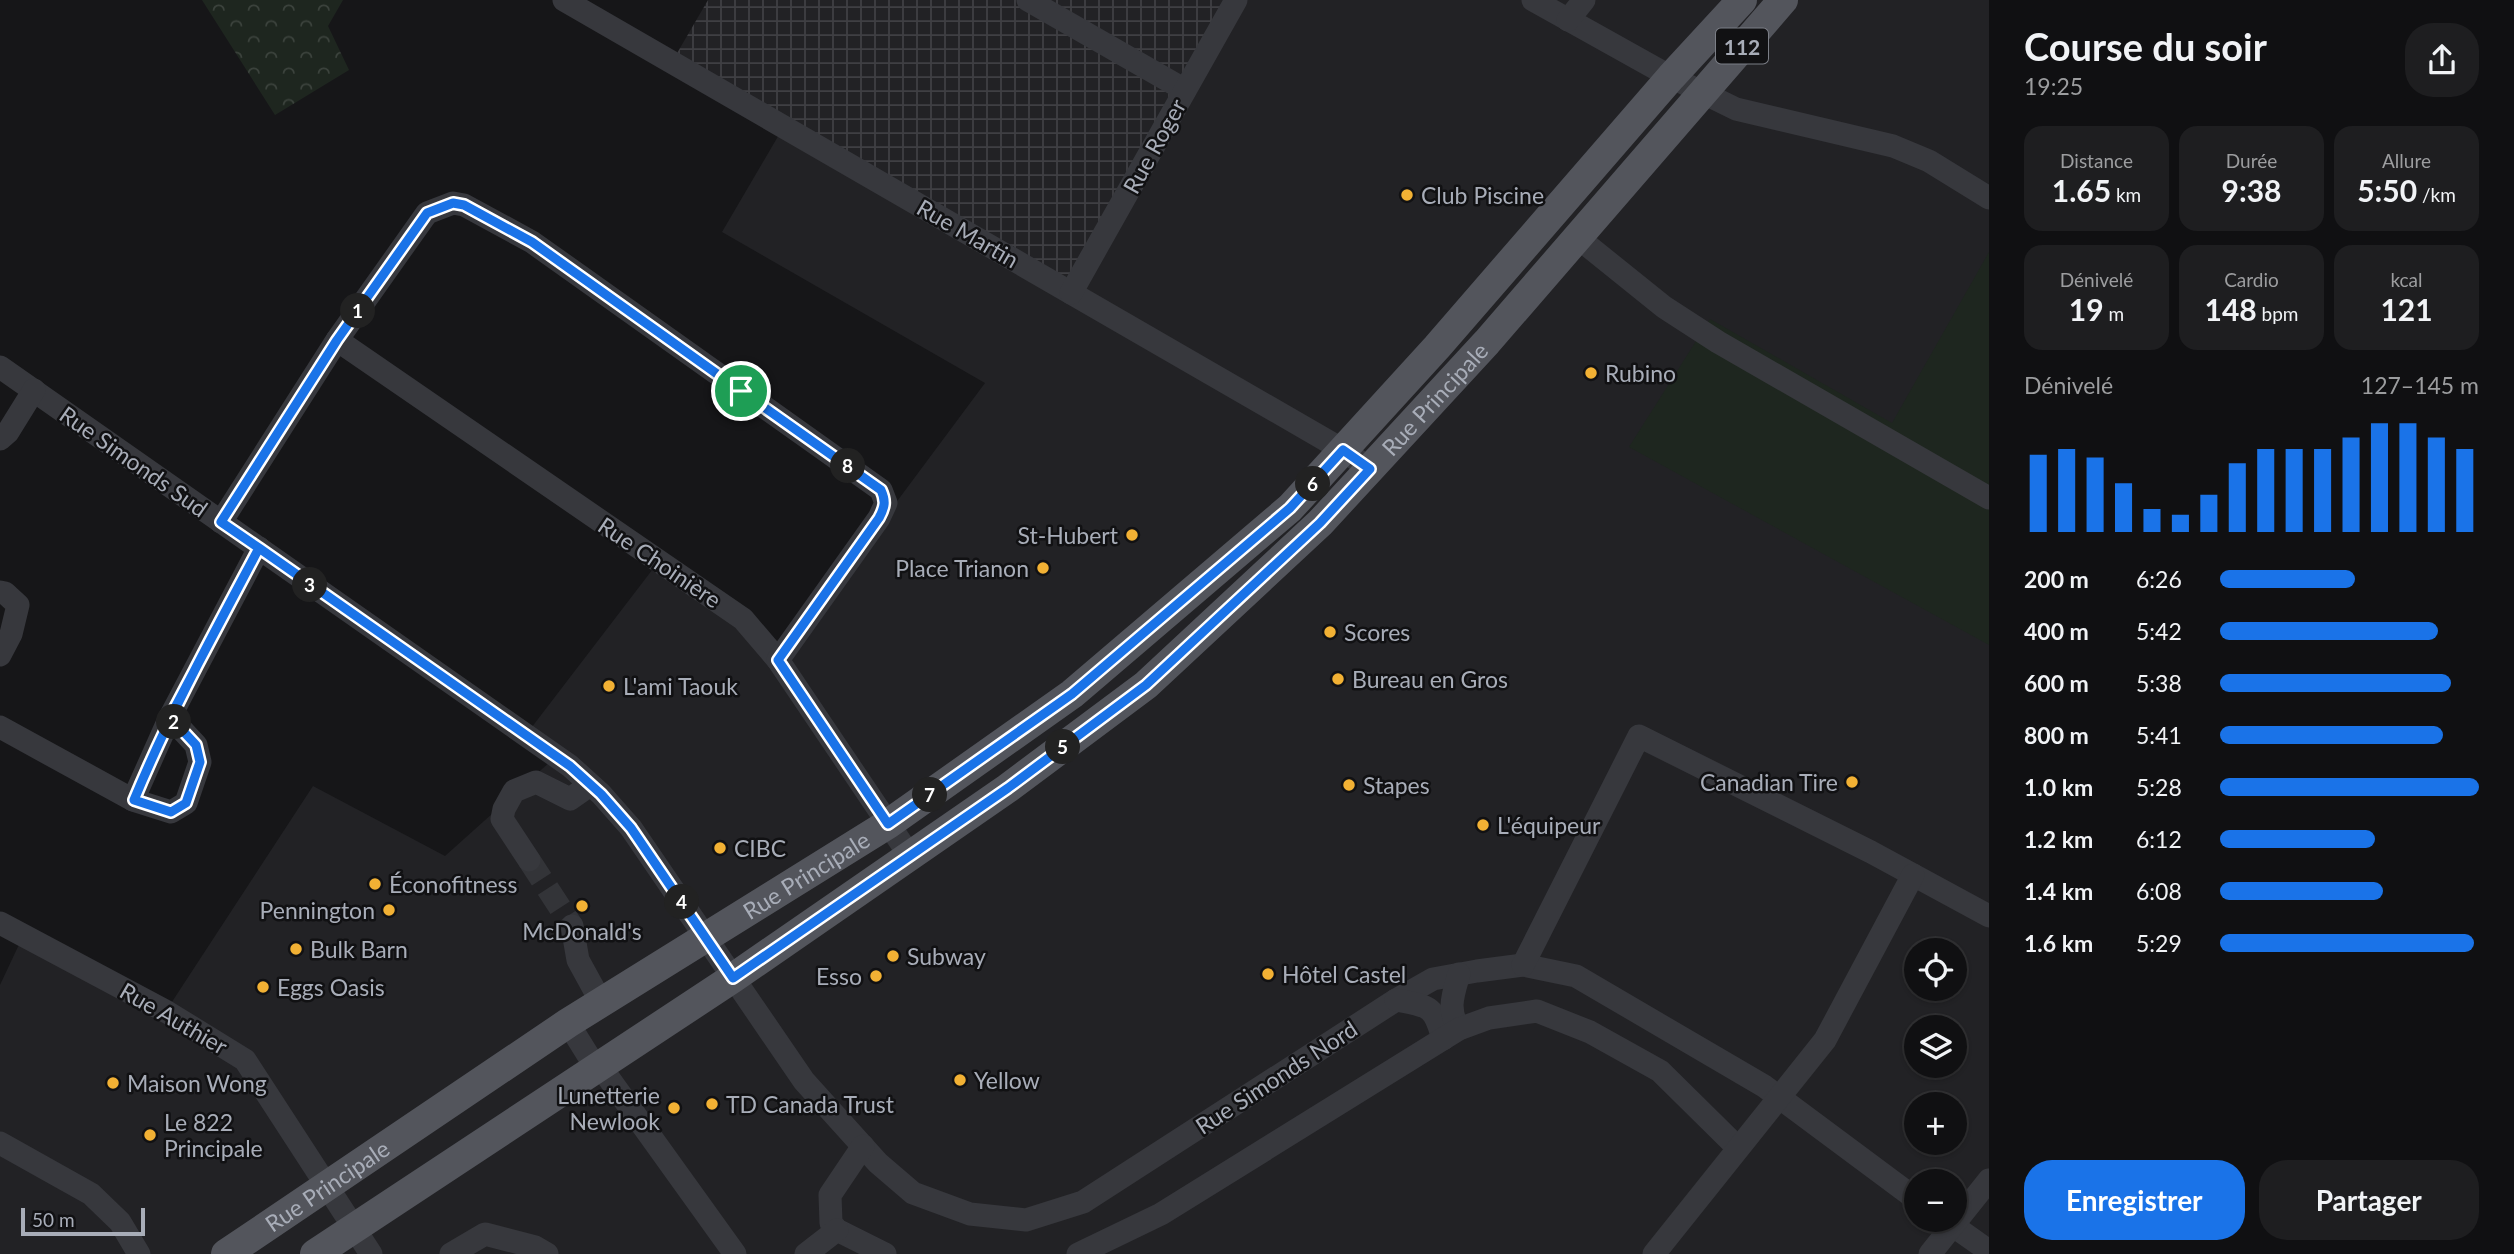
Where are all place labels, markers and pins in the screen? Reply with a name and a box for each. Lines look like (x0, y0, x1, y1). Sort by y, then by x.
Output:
place label: Club Piscine (1421, 181, 1544, 209)
marker: Club Piscine (1399, 187, 1415, 203)
pin: 1 (340, 294, 376, 328)
place label: Rubino (1605, 359, 1676, 387)
pin (711, 361, 771, 421)
marker: Rubino (1583, 365, 1599, 381)
pin: 8 (830, 448, 866, 484)
pin: 6 (1296, 466, 1330, 502)
place label: St-Hubert (1017, 521, 1119, 549)
marker: St-Hubert (1124, 527, 1140, 543)
place label: Place Trianon (895, 554, 1029, 582)
marker: Place Trianon (1035, 560, 1051, 576)
pin: 3 (292, 568, 328, 602)
place label: Scores (1344, 618, 1410, 646)
marker: Scores (1322, 624, 1338, 640)
place label: Bureau en Gros (1352, 665, 1508, 693)
marker: Bureau en Gros (1330, 671, 1346, 687)
place label: L'ami Taouk (623, 672, 738, 700)
marker: L'ami Taouk (601, 678, 617, 694)
pin: 2 (156, 704, 192, 740)
pin: 5 (1046, 730, 1080, 764)
place label: Canadian Tire (1700, 768, 1838, 796)
place label: Stapes (1363, 771, 1430, 799)
marker: Canadian Tire (1844, 774, 1860, 790)
marker: Stapes (1341, 777, 1357, 793)
pin: 7 (912, 778, 948, 812)
place label: L'équipeur (1497, 811, 1601, 839)
marker: L'équipeur (1475, 817, 1491, 833)
place label: CIBC (734, 834, 786, 862)
marker: CIBC (712, 840, 728, 856)
place label: Éconofitness (389, 870, 518, 898)
marker: Éconofitness (367, 876, 383, 892)
pin: 4 (664, 884, 700, 920)
place label: Pennington (260, 896, 375, 924)
marker: McDonald's (574, 898, 590, 914)
marker: Pennington (381, 902, 397, 918)
place label: McDonald's (522, 917, 642, 945)
place label: Bulk Barn (310, 935, 408, 963)
marker: Bulk Barn (288, 941, 304, 957)
place label: Subway (907, 942, 986, 970)
marker: Subway (885, 948, 901, 964)
place label: Hôtel Castel (1282, 960, 1406, 988)
place label: Esso (816, 962, 862, 990)
marker: Hôtel Castel (1260, 966, 1276, 982)
marker: Esso (868, 968, 884, 984)
place label: Eggs Oasis (277, 973, 385, 1001)
marker: Eggs Oasis (255, 979, 271, 995)
place label: Yellow (974, 1066, 1040, 1094)
place label: Maison Wong (127, 1069, 267, 1097)
marker: Yellow (952, 1072, 968, 1088)
marker: Maison Wong (105, 1075, 121, 1091)
place label: Lunetterie Newlook (557, 1081, 660, 1135)
place label: TD Canada Trust (726, 1090, 895, 1118)
marker: TD Canada Trust (704, 1096, 720, 1112)
marker: Lunetterie Newlook (666, 1100, 682, 1116)
place label: Le 822 Principale (164, 1108, 263, 1162)
marker: Le 822 Principale (142, 1127, 158, 1143)

